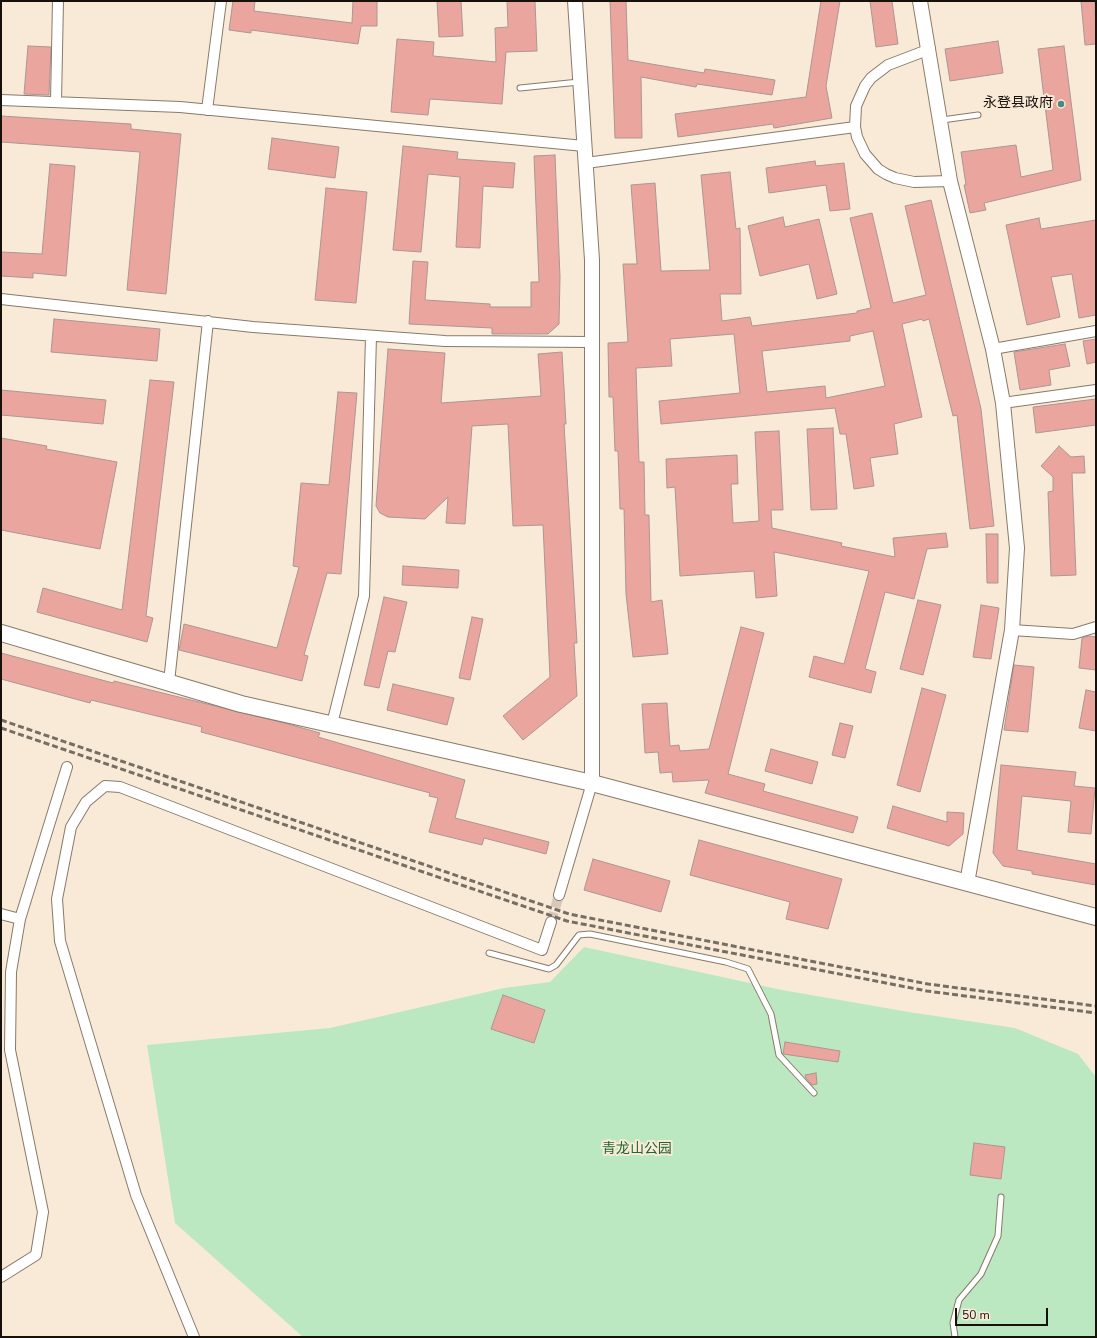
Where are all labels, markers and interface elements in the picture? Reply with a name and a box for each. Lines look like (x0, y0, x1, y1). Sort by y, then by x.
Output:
place label: 永登县政府 (983, 96, 1053, 112)
marker: 永登县政府 (1056, 99, 1066, 109)
park label: 青龙山公园 (602, 1142, 672, 1158)
scale bar (957, 1300, 1050, 1326)
text: 50 m (962, 1307, 990, 1323)

